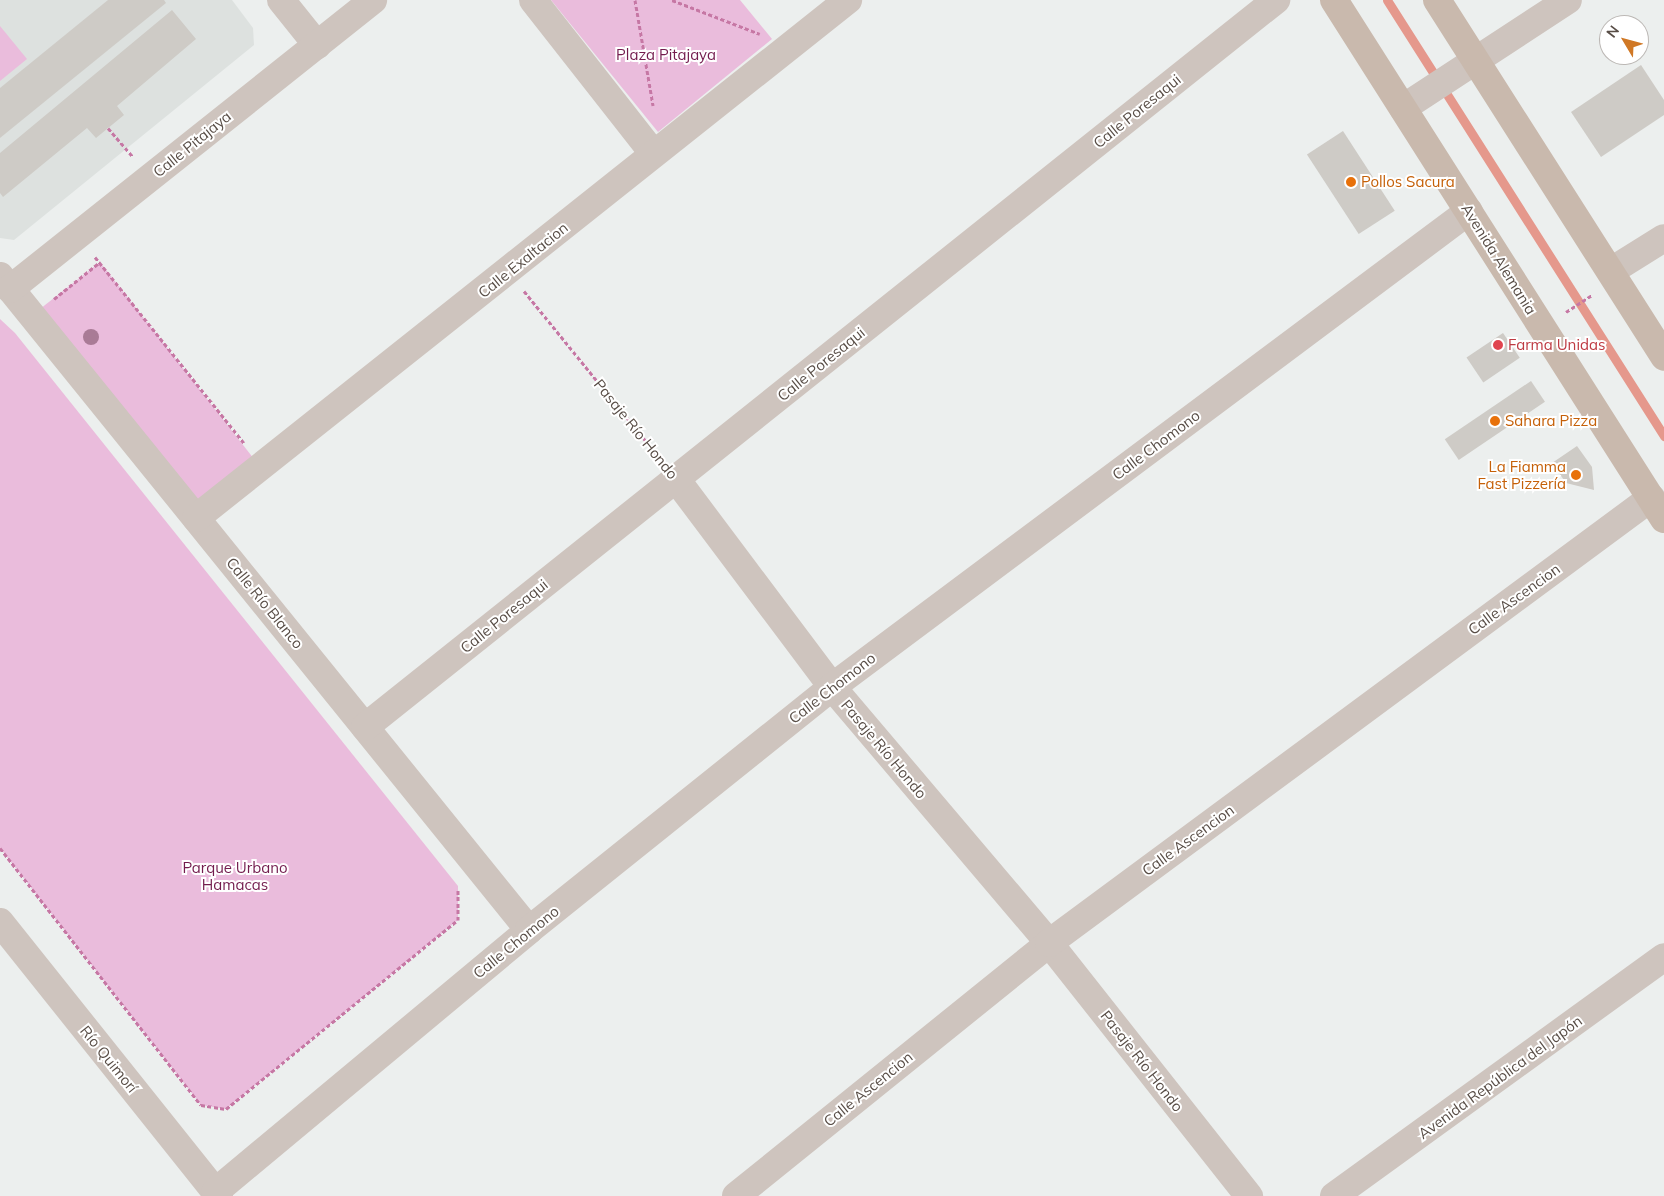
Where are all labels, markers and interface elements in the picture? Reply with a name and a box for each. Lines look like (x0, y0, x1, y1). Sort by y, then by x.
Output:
north arrow (1599, 15, 1649, 65)
text: N (1602, 22, 1623, 41)
park label: Plaza Pitajaya (616, 46, 716, 64)
street label: Calle Poresaqui (1090, 70, 1184, 152)
street label: Calle Pitajaya (149, 107, 235, 181)
place label: Pollos Sacura (1361, 173, 1455, 191)
marker: Pollos Sacura (1345, 176, 1357, 188)
street label: Avenida Alemania (1458, 200, 1540, 318)
street label: Calle Exaltacion (475, 218, 571, 302)
street label: Calle Poresaqui (774, 323, 868, 405)
place label: Farma Unidas (1508, 336, 1605, 354)
marker: Farma Unidas (1492, 339, 1504, 351)
street label: Pasaje Río Hondo (590, 375, 682, 483)
street label: Calle Chomono (1109, 406, 1203, 484)
place label: Sahara Pizza (1505, 412, 1597, 430)
marker: Sahara Pizza (1489, 415, 1501, 427)
place label: La Fiamma Fast Pizzería (1477, 457, 1566, 492)
marker: La Fiamma Fast Pizzería (1570, 469, 1582, 481)
street label: Calle Río Blanco (223, 554, 307, 652)
street label: Calle Ascencion (1465, 560, 1563, 638)
street label: Calle Poresaqui (457, 575, 551, 657)
street label: Calle Chomono (785, 649, 879, 727)
street label: Pasaje Río Hondo (837, 696, 931, 802)
street label: Calle Ascencion (1139, 801, 1237, 879)
park label: Parque Urbano Hamacas (182, 858, 288, 893)
street label: Calle Chomono (470, 902, 562, 982)
street label: Pasaje Río Hondo (1097, 1007, 1187, 1115)
street label: Avenida República del Japón (1414, 1011, 1586, 1143)
street label: Río Quimorí (77, 1022, 141, 1096)
street label: Calle Ascencion (820, 1048, 916, 1130)

